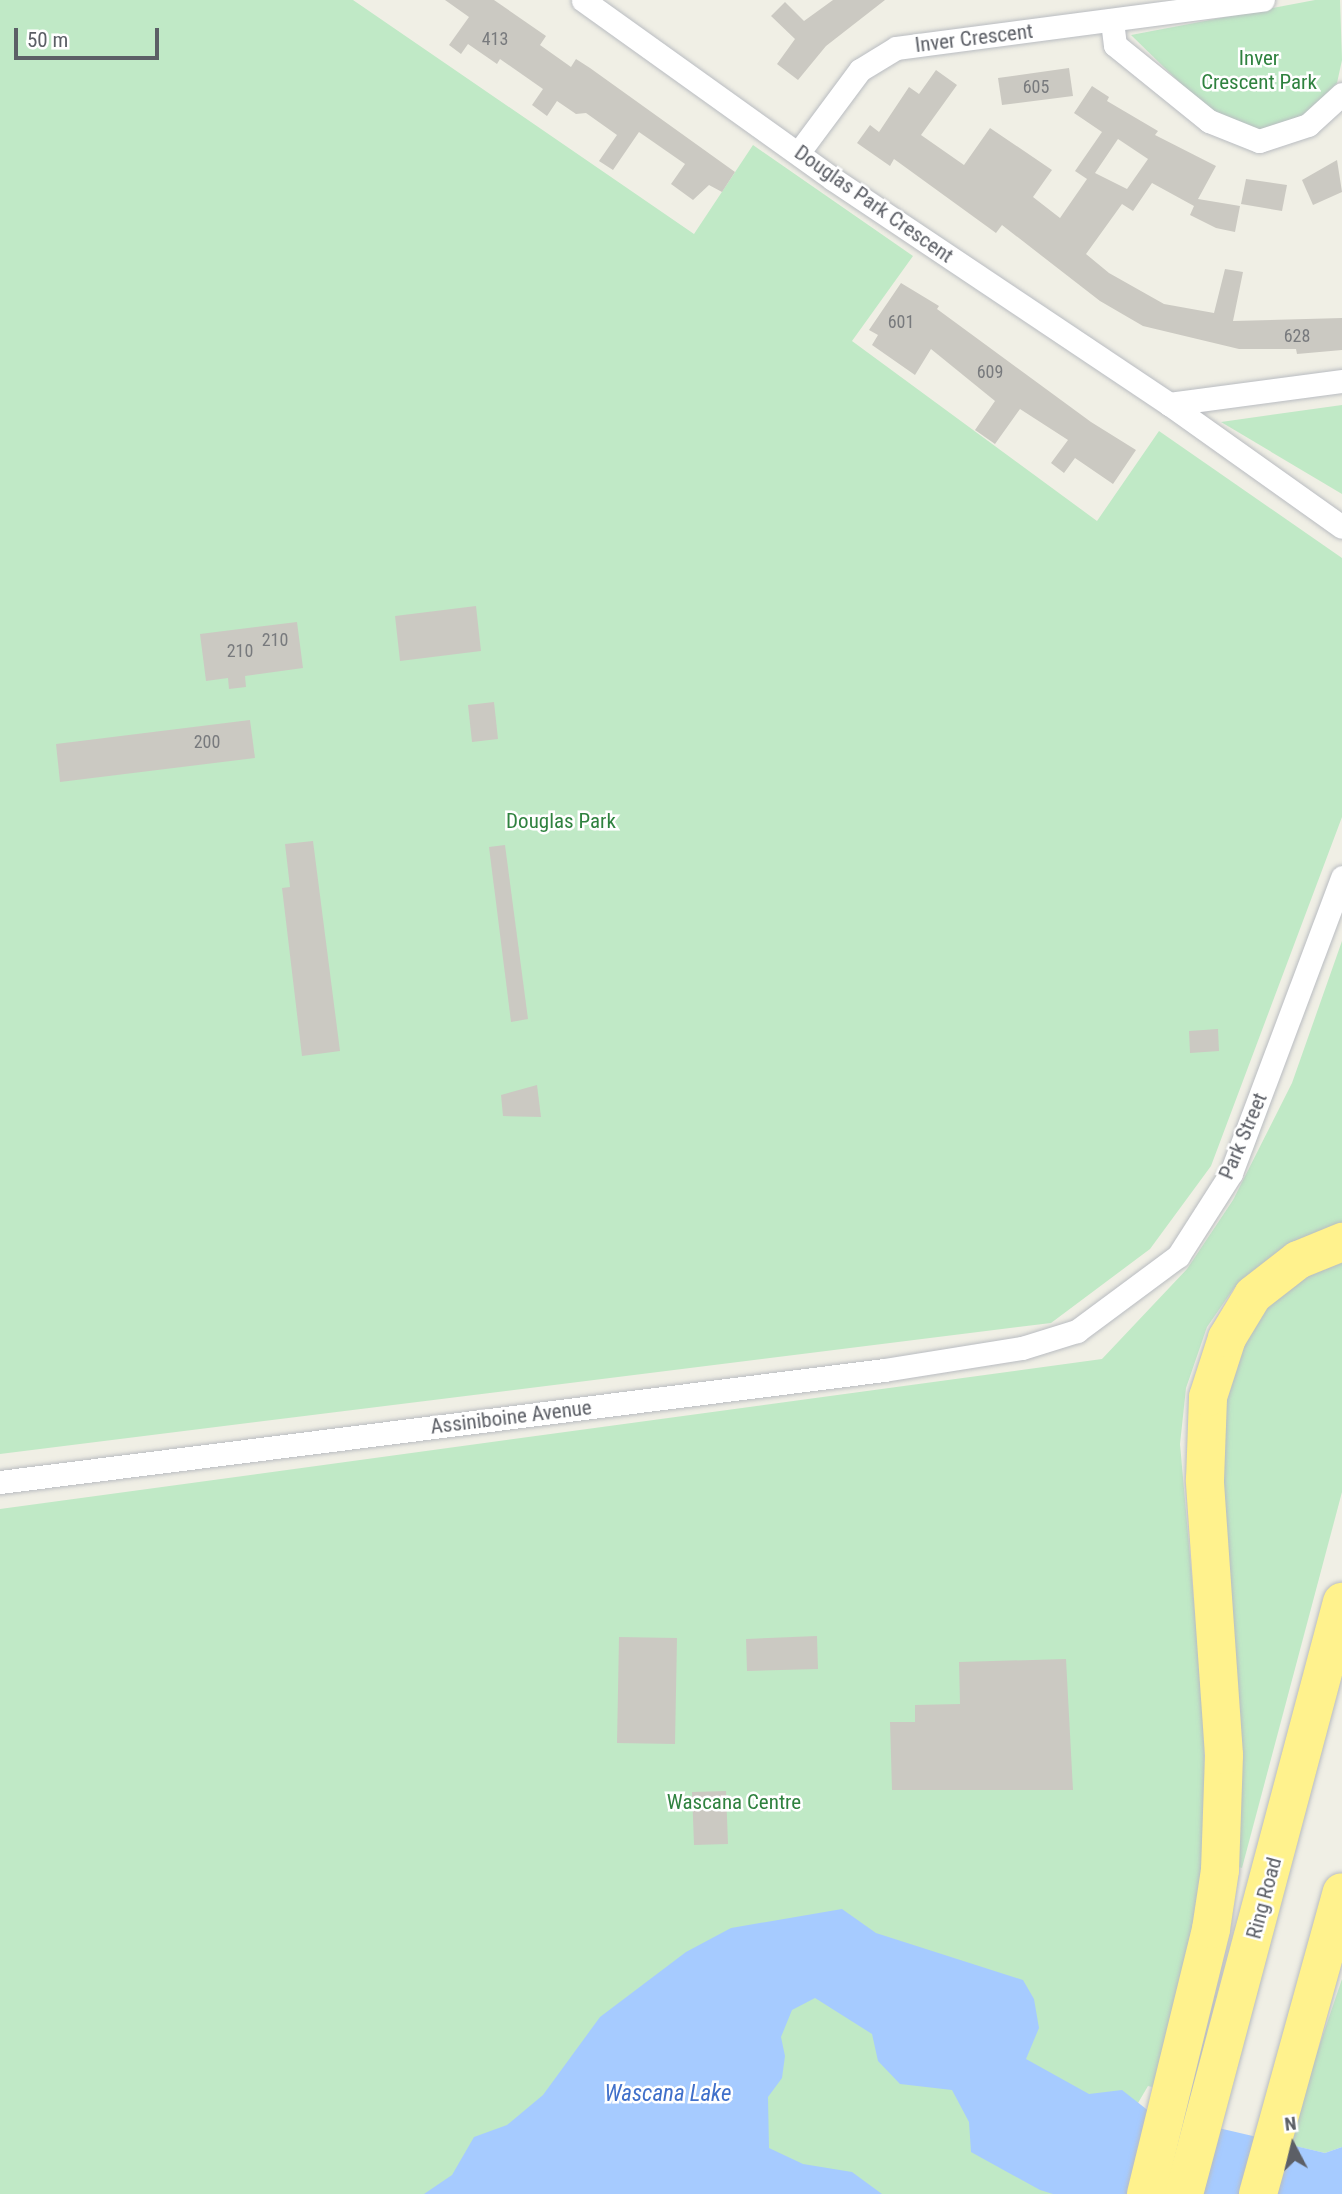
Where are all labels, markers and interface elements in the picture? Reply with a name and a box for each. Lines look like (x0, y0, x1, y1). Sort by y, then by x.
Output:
scale bar (18, 14, 163, 58)
street label: Inver Crescent (914, 18, 1034, 58)
text: 50 m (27, 28, 68, 52)
house number: 413 (482, 28, 508, 50)
park label: Inver Crescent Park (1201, 45, 1317, 95)
house number: 605 (1023, 76, 1049, 98)
street label: Douglas Park Crescent (790, 140, 958, 268)
house number: 601 (888, 311, 914, 333)
house number: 628 (1284, 325, 1310, 347)
house number: 609 (977, 361, 1003, 383)
house number: 210 (262, 629, 288, 651)
house number: 210 (227, 640, 253, 662)
house number: 200 (194, 731, 220, 753)
park label: Douglas Park (506, 808, 616, 834)
street label: Park Street (1214, 1089, 1272, 1183)
street label: Assiniboine Avenue (429, 1395, 593, 1439)
park label: Wascana Centre (667, 1789, 801, 1815)
street label: Ring Road (1241, 1854, 1287, 1942)
water label: Wascana Lake (605, 2080, 731, 2108)
north arrow (1258, 2110, 1328, 2180)
text: N (1283, 2112, 1298, 2136)

